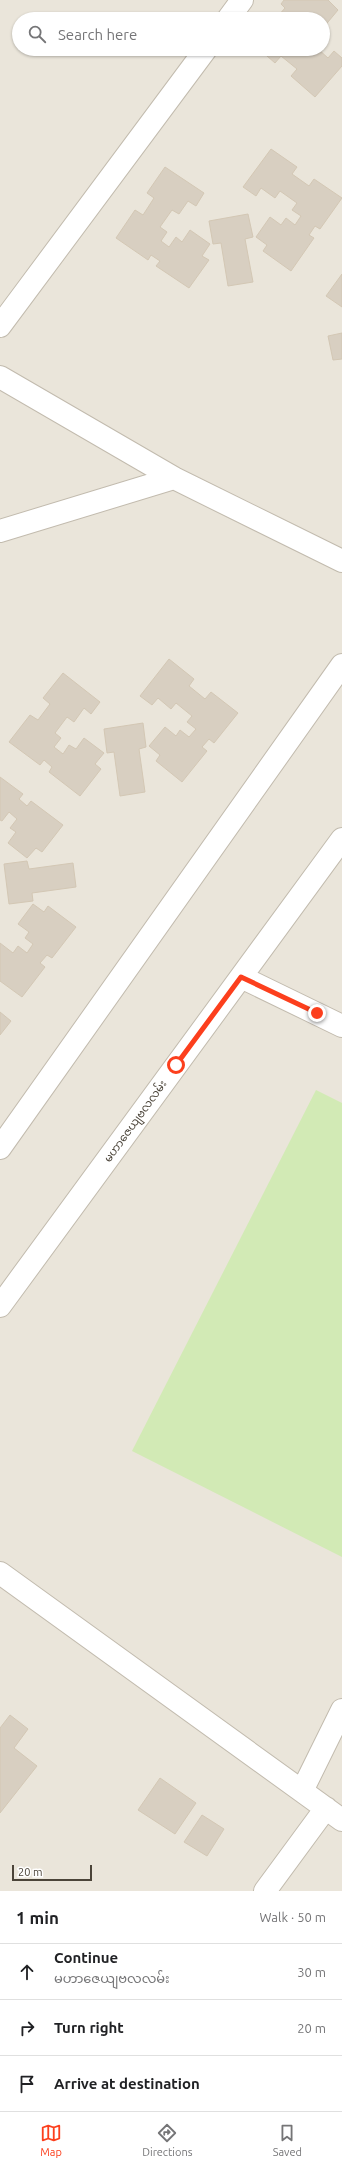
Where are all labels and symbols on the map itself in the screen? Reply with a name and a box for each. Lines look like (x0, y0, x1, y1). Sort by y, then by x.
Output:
route end (308, 1004, 326, 1022)
route start (167, 1056, 185, 1074)
street label: မဟာဇေယျဗလလမ်း (101, 1077, 171, 1166)
scale bar (12, 1863, 92, 1882)

